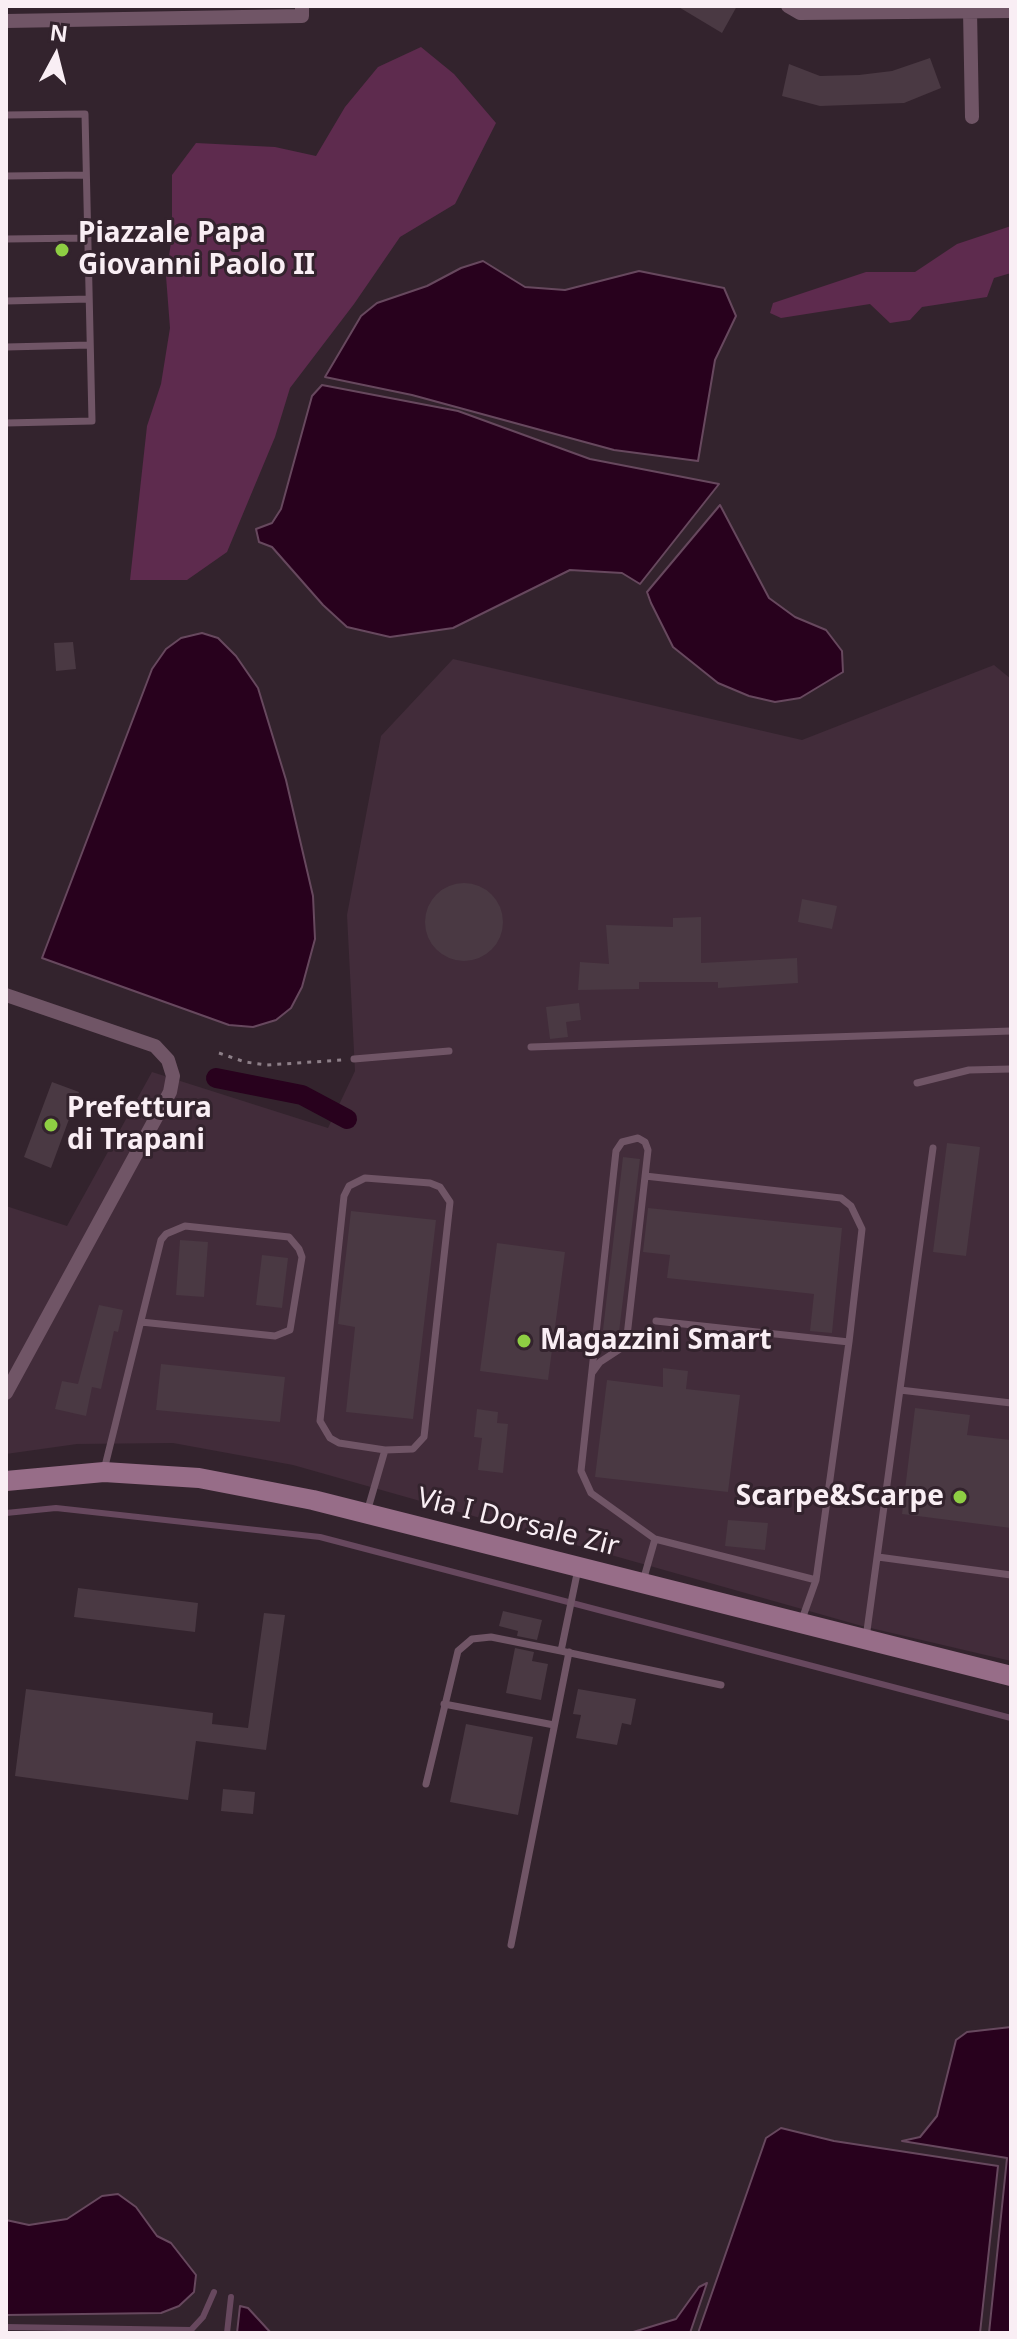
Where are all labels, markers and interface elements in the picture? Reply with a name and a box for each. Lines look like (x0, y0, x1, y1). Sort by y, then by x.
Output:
north arrow (16, 16, 96, 96)
text: N (48, 16, 70, 48)
place label: Piazzale Papa Giovanni Paolo II (78, 217, 315, 283)
marker: Piazzale Papa Giovanni Paolo II (53, 241, 71, 259)
place label: Prefettura di Trapani (67, 1092, 212, 1158)
marker: Prefettura di Trapani (42, 1116, 60, 1134)
place label: Magazzini Smart (540, 1324, 772, 1358)
marker: Magazzini Smart (515, 1332, 533, 1350)
place label: Scarpe&Scarpe (736, 1480, 944, 1514)
street label: Via I Dorsale Zir (414, 1482, 622, 1564)
marker: Scarpe&Scarpe (951, 1488, 969, 1506)

